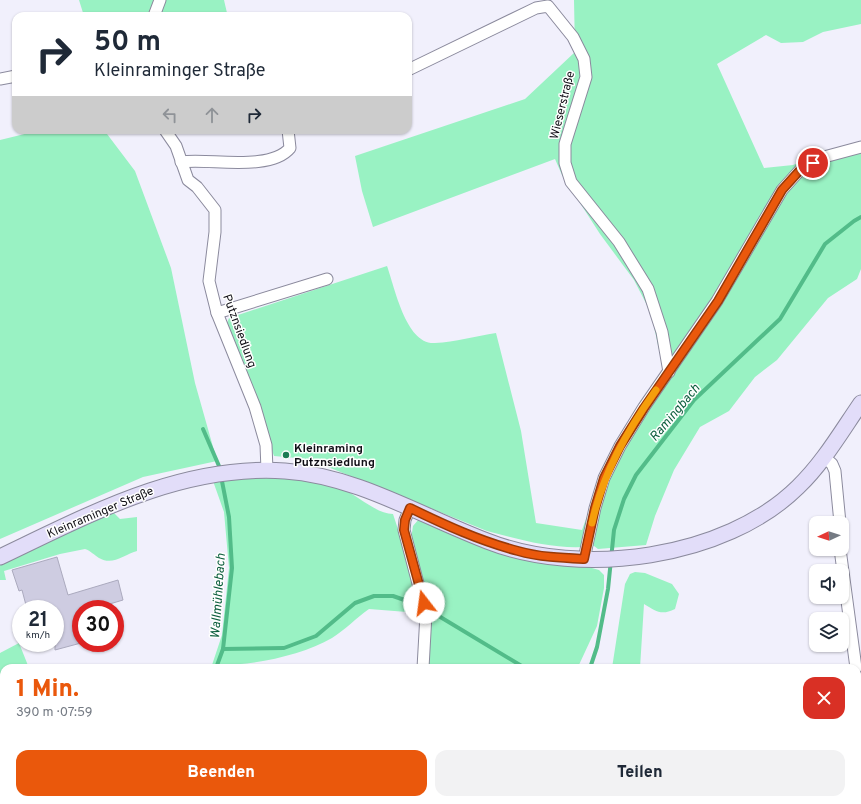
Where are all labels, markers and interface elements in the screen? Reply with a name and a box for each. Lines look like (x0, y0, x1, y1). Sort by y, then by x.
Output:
text: 50 m (94, 25, 161, 61)
icon: right (28, 28, 80, 80)
text: Kleinraminger Straße (94, 60, 265, 83)
street label: Wieserstraße (547, 70, 579, 141)
icon: left (159, 104, 181, 126)
icon: ahead (201, 104, 223, 126)
icon: right (243, 104, 265, 126)
pin (796, 146, 830, 180)
icon: arrive (802, 152, 824, 174)
street label: Putznsiedlung (218, 292, 260, 370)
water label: Ramingbach (647, 381, 704, 445)
place label: Kleinraming Putznsiedlung (294, 441, 375, 471)
marker: Kleinraming Putznsiedlung (281, 450, 291, 460)
street label: Kleinraminger Straße (45, 483, 156, 543)
north arrow (809, 516, 849, 556)
map controls (809, 516, 849, 652)
water label: Wallmühlebach (208, 553, 230, 639)
button: sound (809, 564, 849, 604)
position arrow (403, 582, 445, 624)
speed limit sign: 30 (72, 600, 124, 652)
text: 21 (28, 608, 48, 634)
button: layers (809, 612, 849, 652)
text: km/h (26, 629, 50, 642)
text: 1 Min. (16, 675, 79, 705)
button: close (803, 677, 845, 719)
text: 390 m · 07:59 (16, 705, 93, 721)
button: Beenden (16, 750, 427, 796)
button: Teilen (435, 750, 845, 796)

